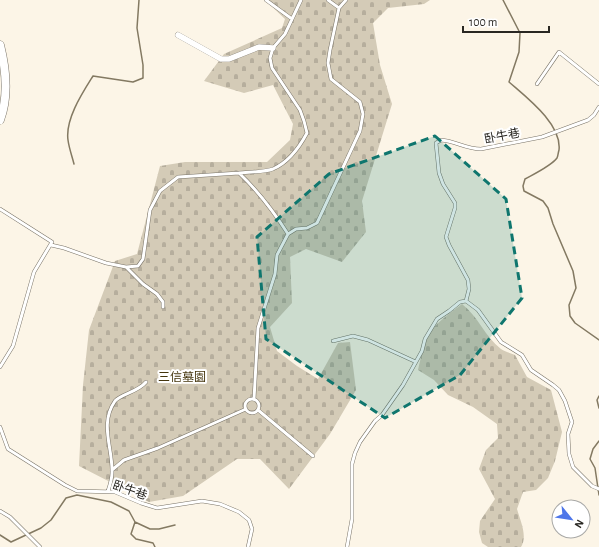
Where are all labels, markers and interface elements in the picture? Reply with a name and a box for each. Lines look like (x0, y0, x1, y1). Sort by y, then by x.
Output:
scale bar (463, 8, 549, 34)
text: 100 m (469, 16, 497, 28)
street label: 卧牛巷 (483, 127, 521, 145)
park label: 三信墓園 (158, 371, 206, 383)
street label: 卧牛巷 (111, 478, 149, 502)
north arrow (551, 499, 591, 539)
text: N (573, 518, 586, 530)

